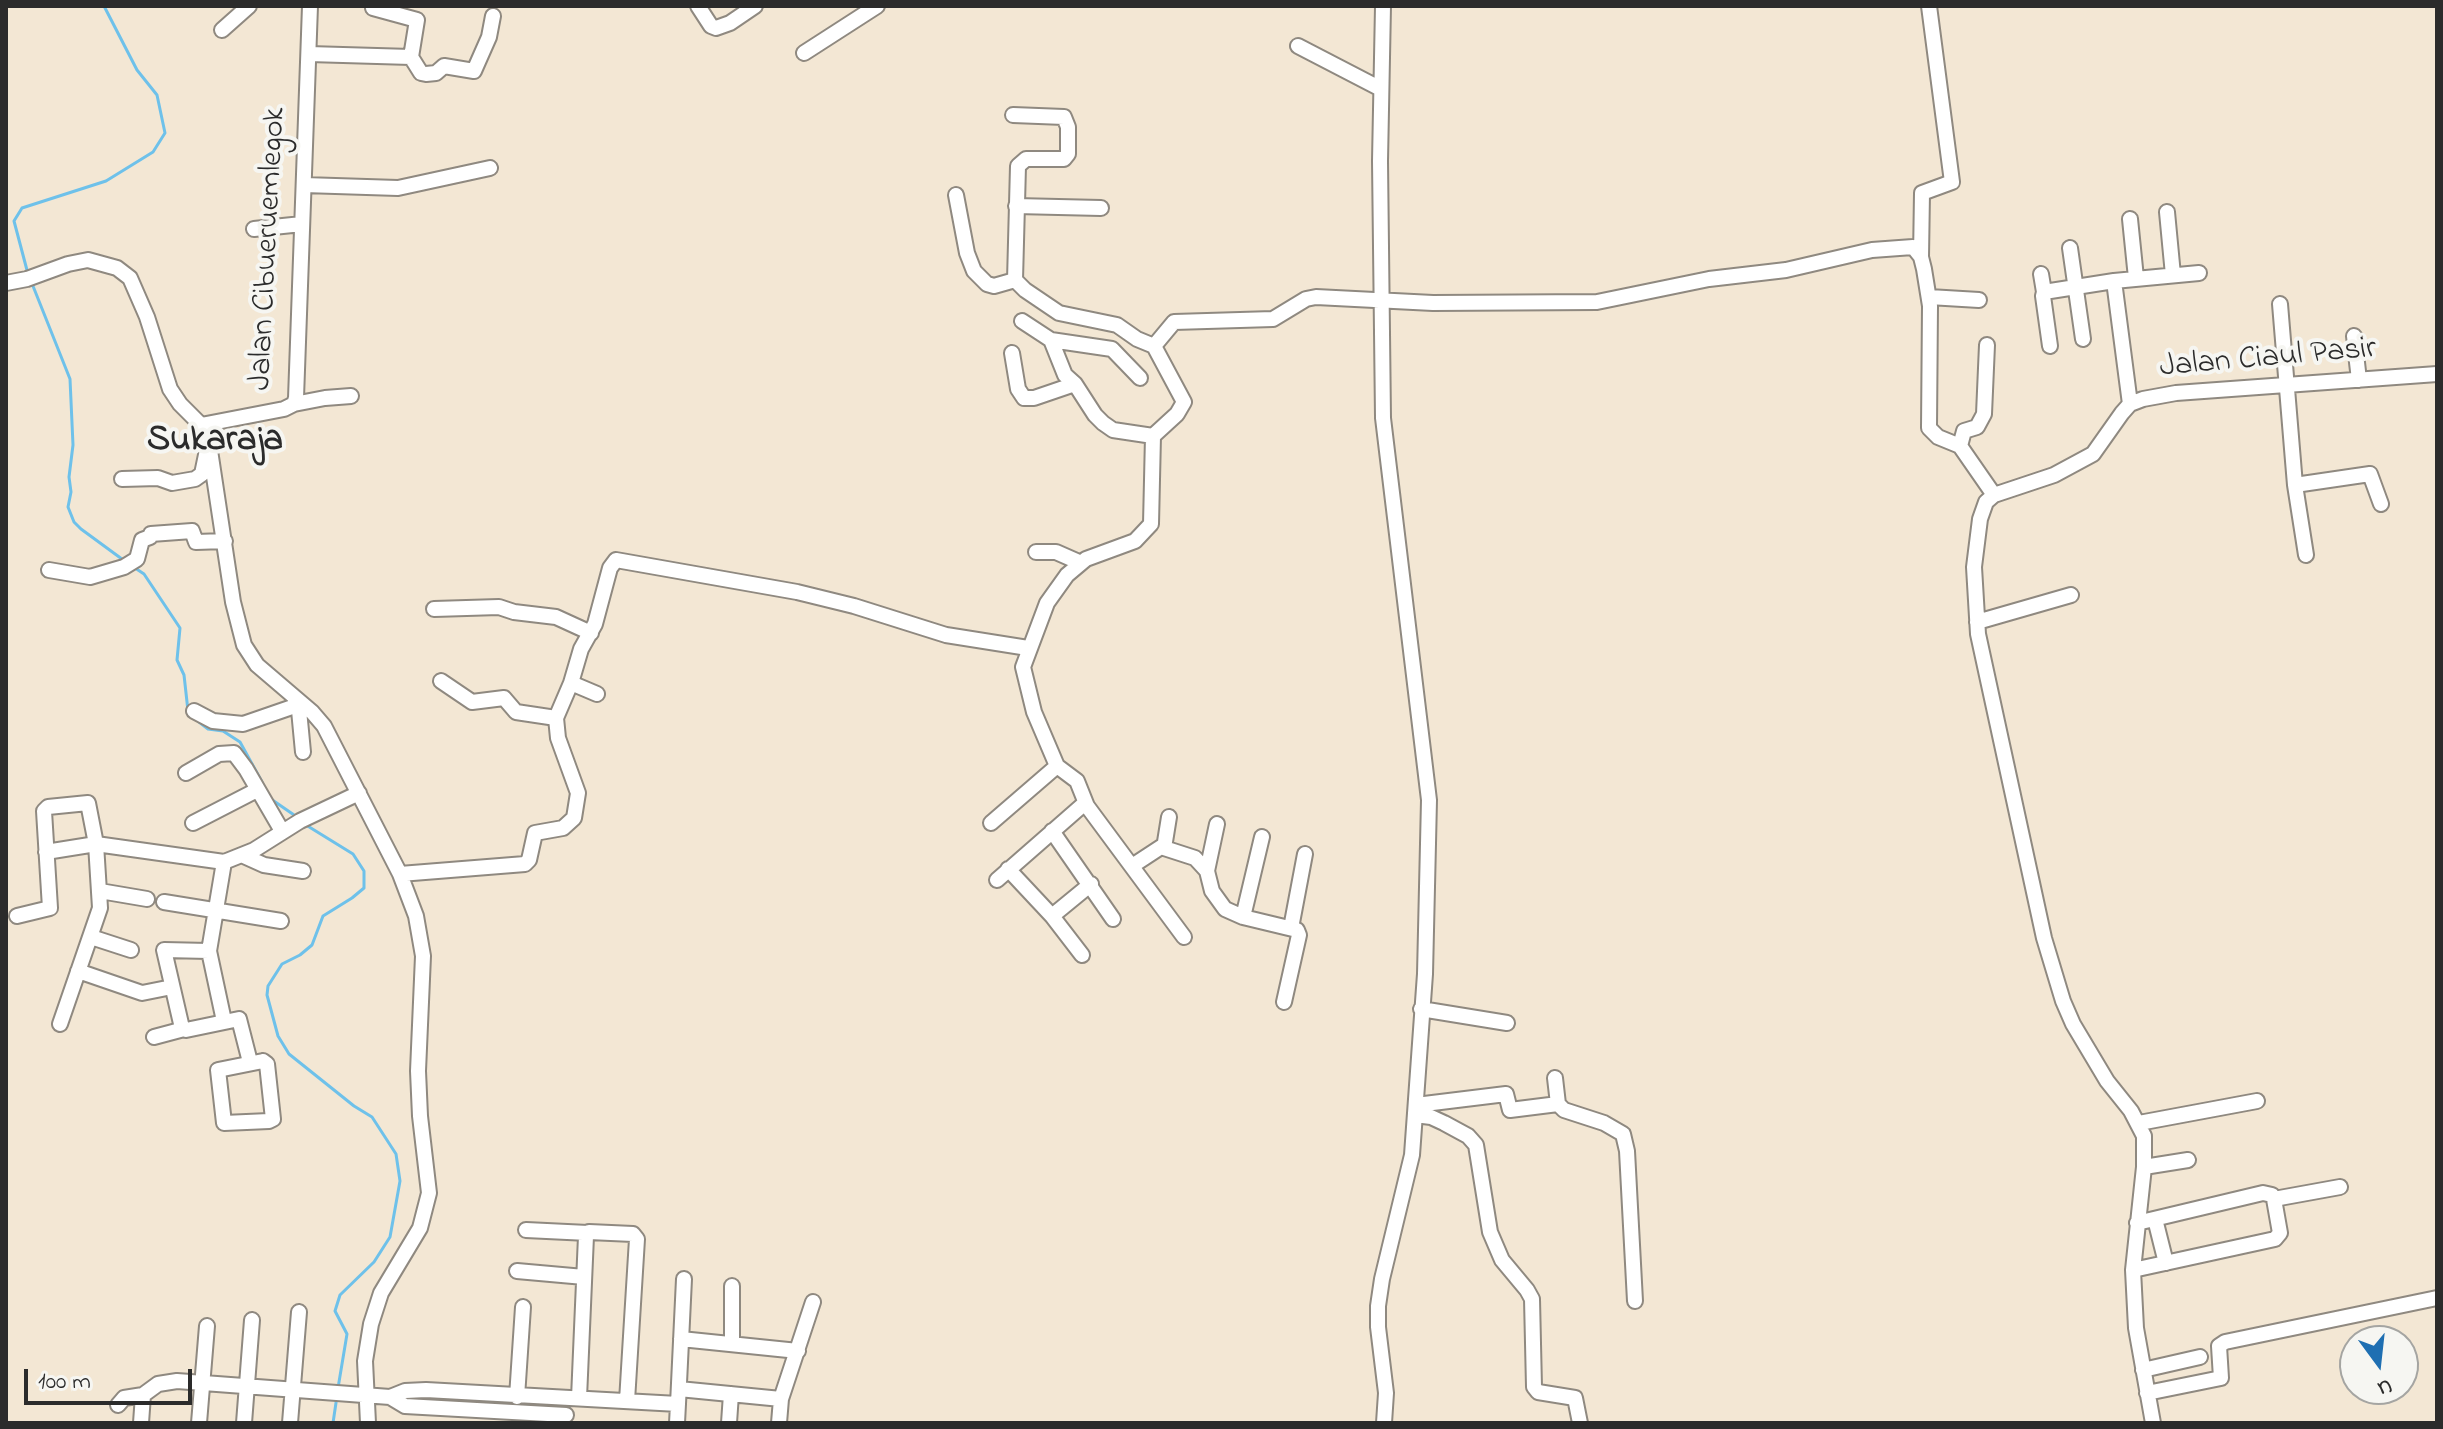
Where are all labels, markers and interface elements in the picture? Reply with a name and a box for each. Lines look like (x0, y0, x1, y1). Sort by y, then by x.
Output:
street label: Jalan Cibueruemlegok (243, 107, 297, 391)
street label: Jalan Ciaul Pasir (2158, 331, 2378, 389)
district label: Sukaraja (147, 421, 283, 465)
north arrow (2339, 1325, 2419, 1405)
scale bar (28, 1353, 196, 1403)
text: 100 m (38, 1365, 91, 1400)
text: U (2374, 1369, 2396, 1404)

